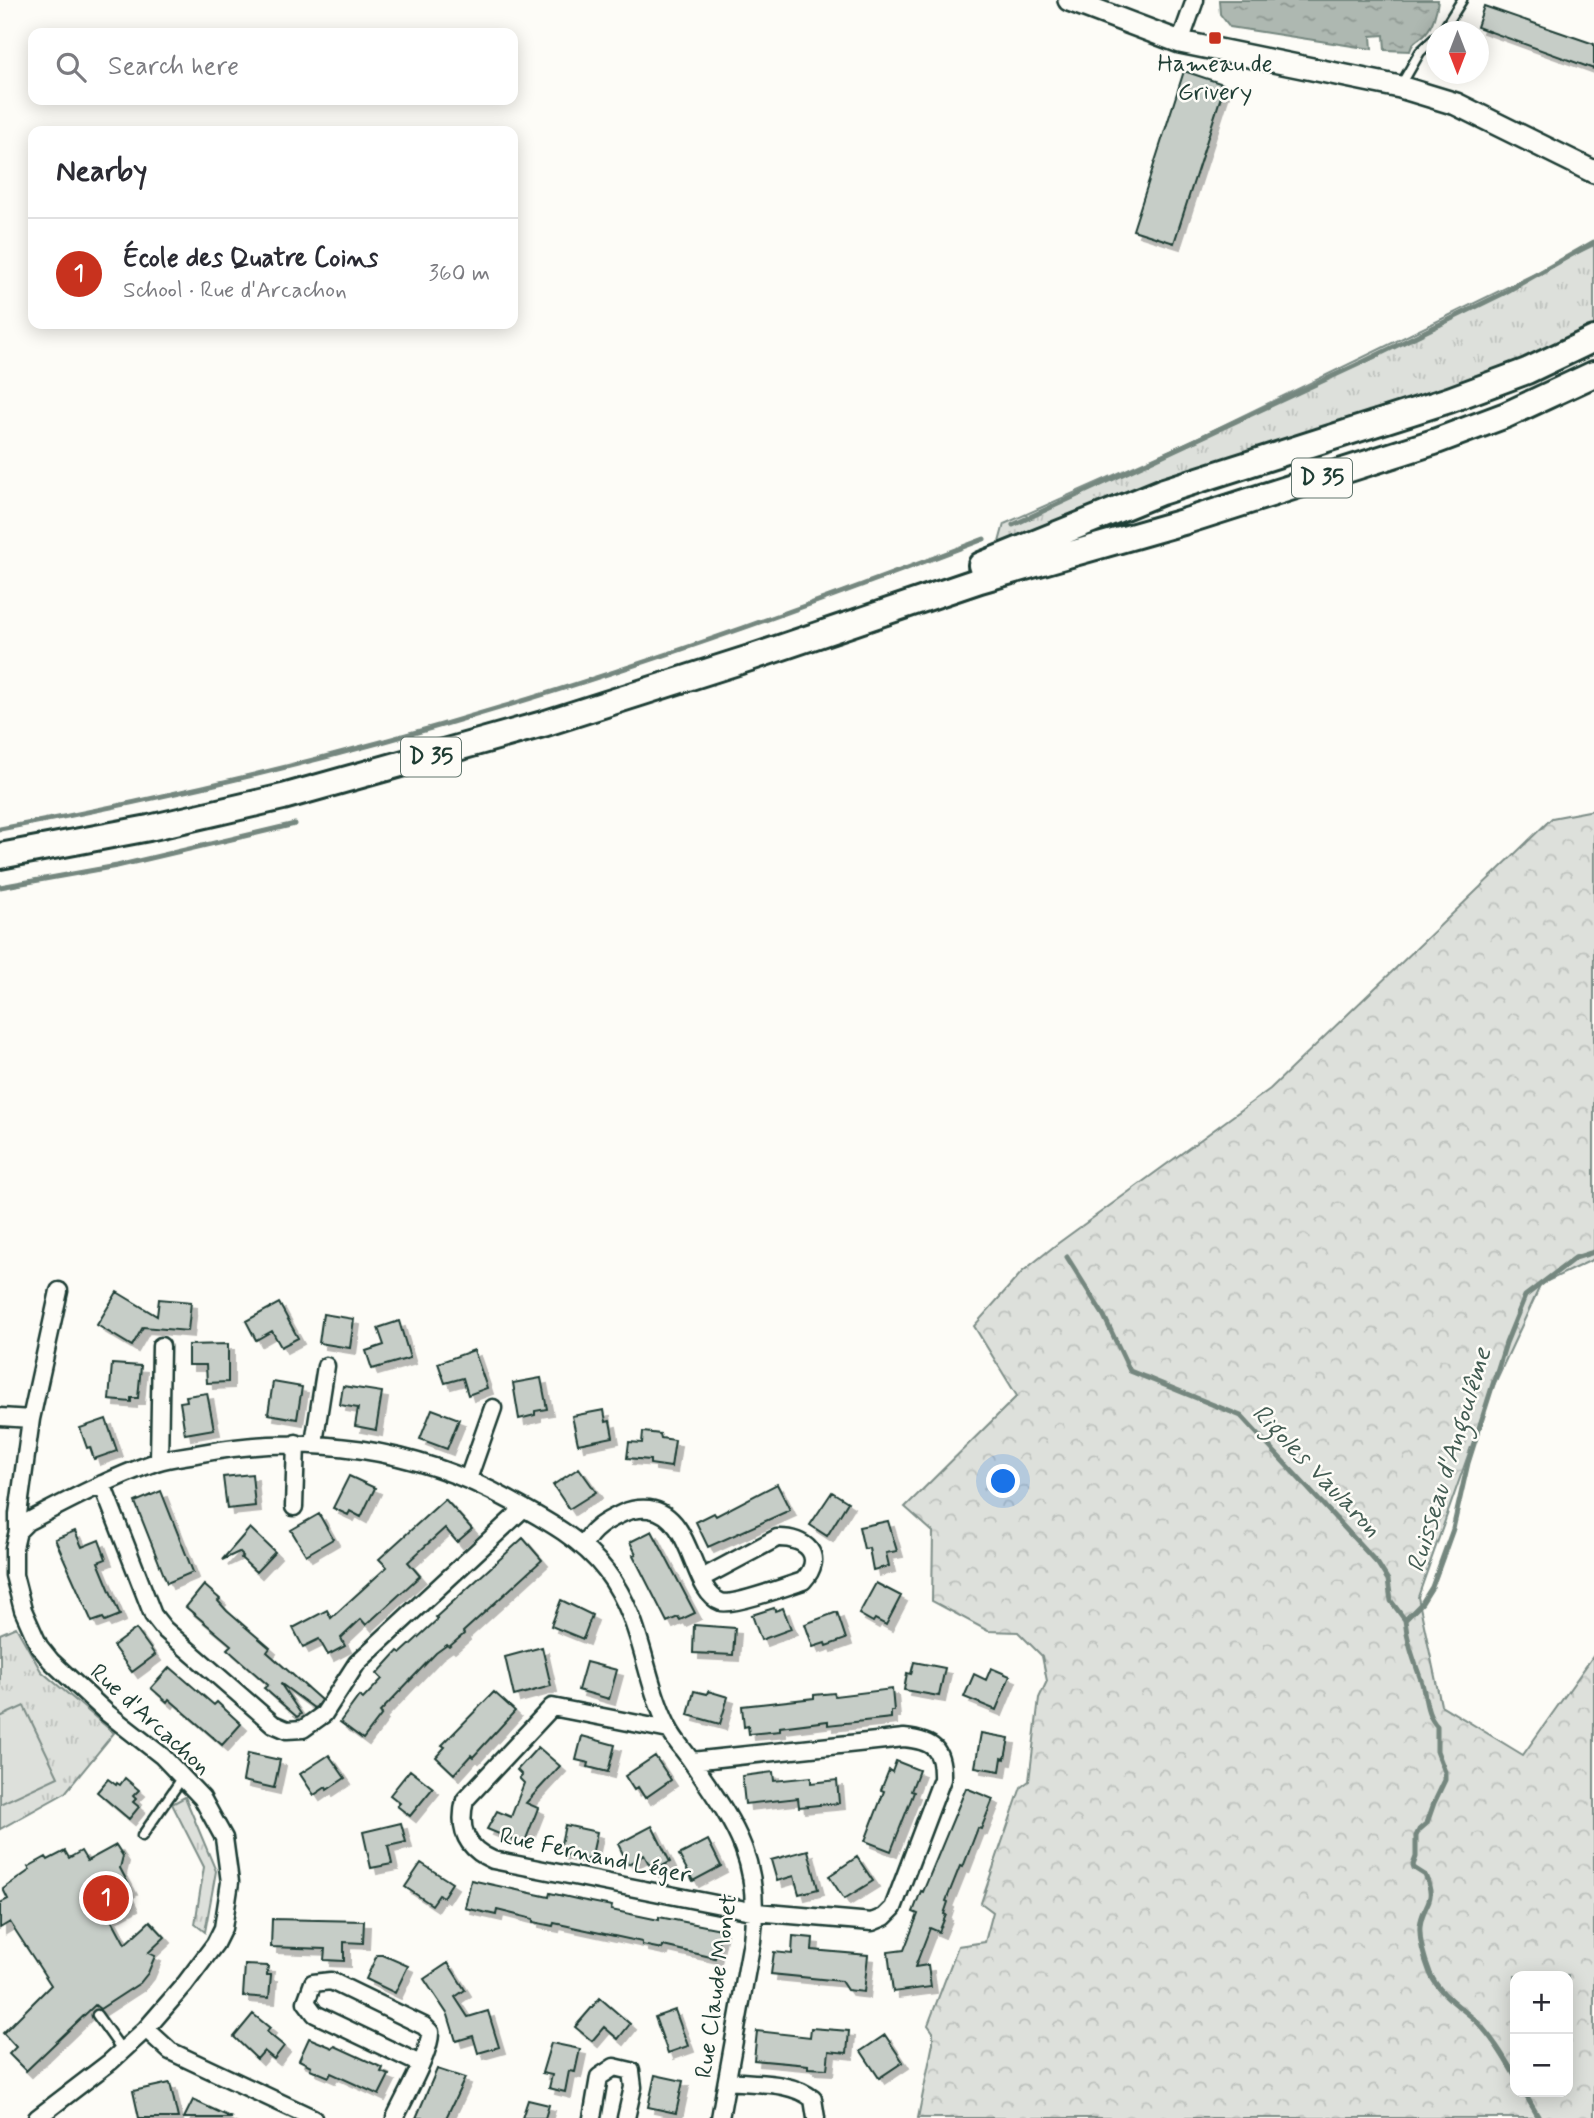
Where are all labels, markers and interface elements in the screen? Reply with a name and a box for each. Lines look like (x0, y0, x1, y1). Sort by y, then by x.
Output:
north arrow (1426, 21, 1489, 84)
search box (28, 28, 518, 105)
marker: Hameau de Grivery (1207, 30, 1223, 46)
icon: search (52, 48, 90, 86)
place label: Hameau de Grivery (1157, 49, 1273, 108)
text: Search here (108, 50, 239, 84)
text: Nearby (56, 152, 147, 191)
text: École des Quatre Coins (123, 242, 378, 276)
text: 1 (74, 259, 84, 289)
text: 360 m (429, 259, 490, 289)
text: School · Rue d'Arcachon (123, 276, 347, 306)
road number: D 35 (1292, 458, 1352, 498)
road number: D 35 (401, 737, 461, 776)
water label: Ruisseau d'Angoulême (1400, 1342, 1504, 1577)
water label: Rigoles Vaularon (1242, 1397, 1388, 1547)
your location (986, 1464, 1020, 1498)
street label: Rue d'Arcachon (83, 1657, 217, 1783)
street label: Rue Fernand Léger (497, 1821, 693, 1891)
pin: 1 (83, 1872, 129, 1924)
street label: Rue Claude Monet (689, 1892, 745, 2080)
map controls (1510, 1971, 1573, 2097)
button: + (1510, 1971, 1573, 2034)
button: − (1510, 2034, 1573, 2097)

